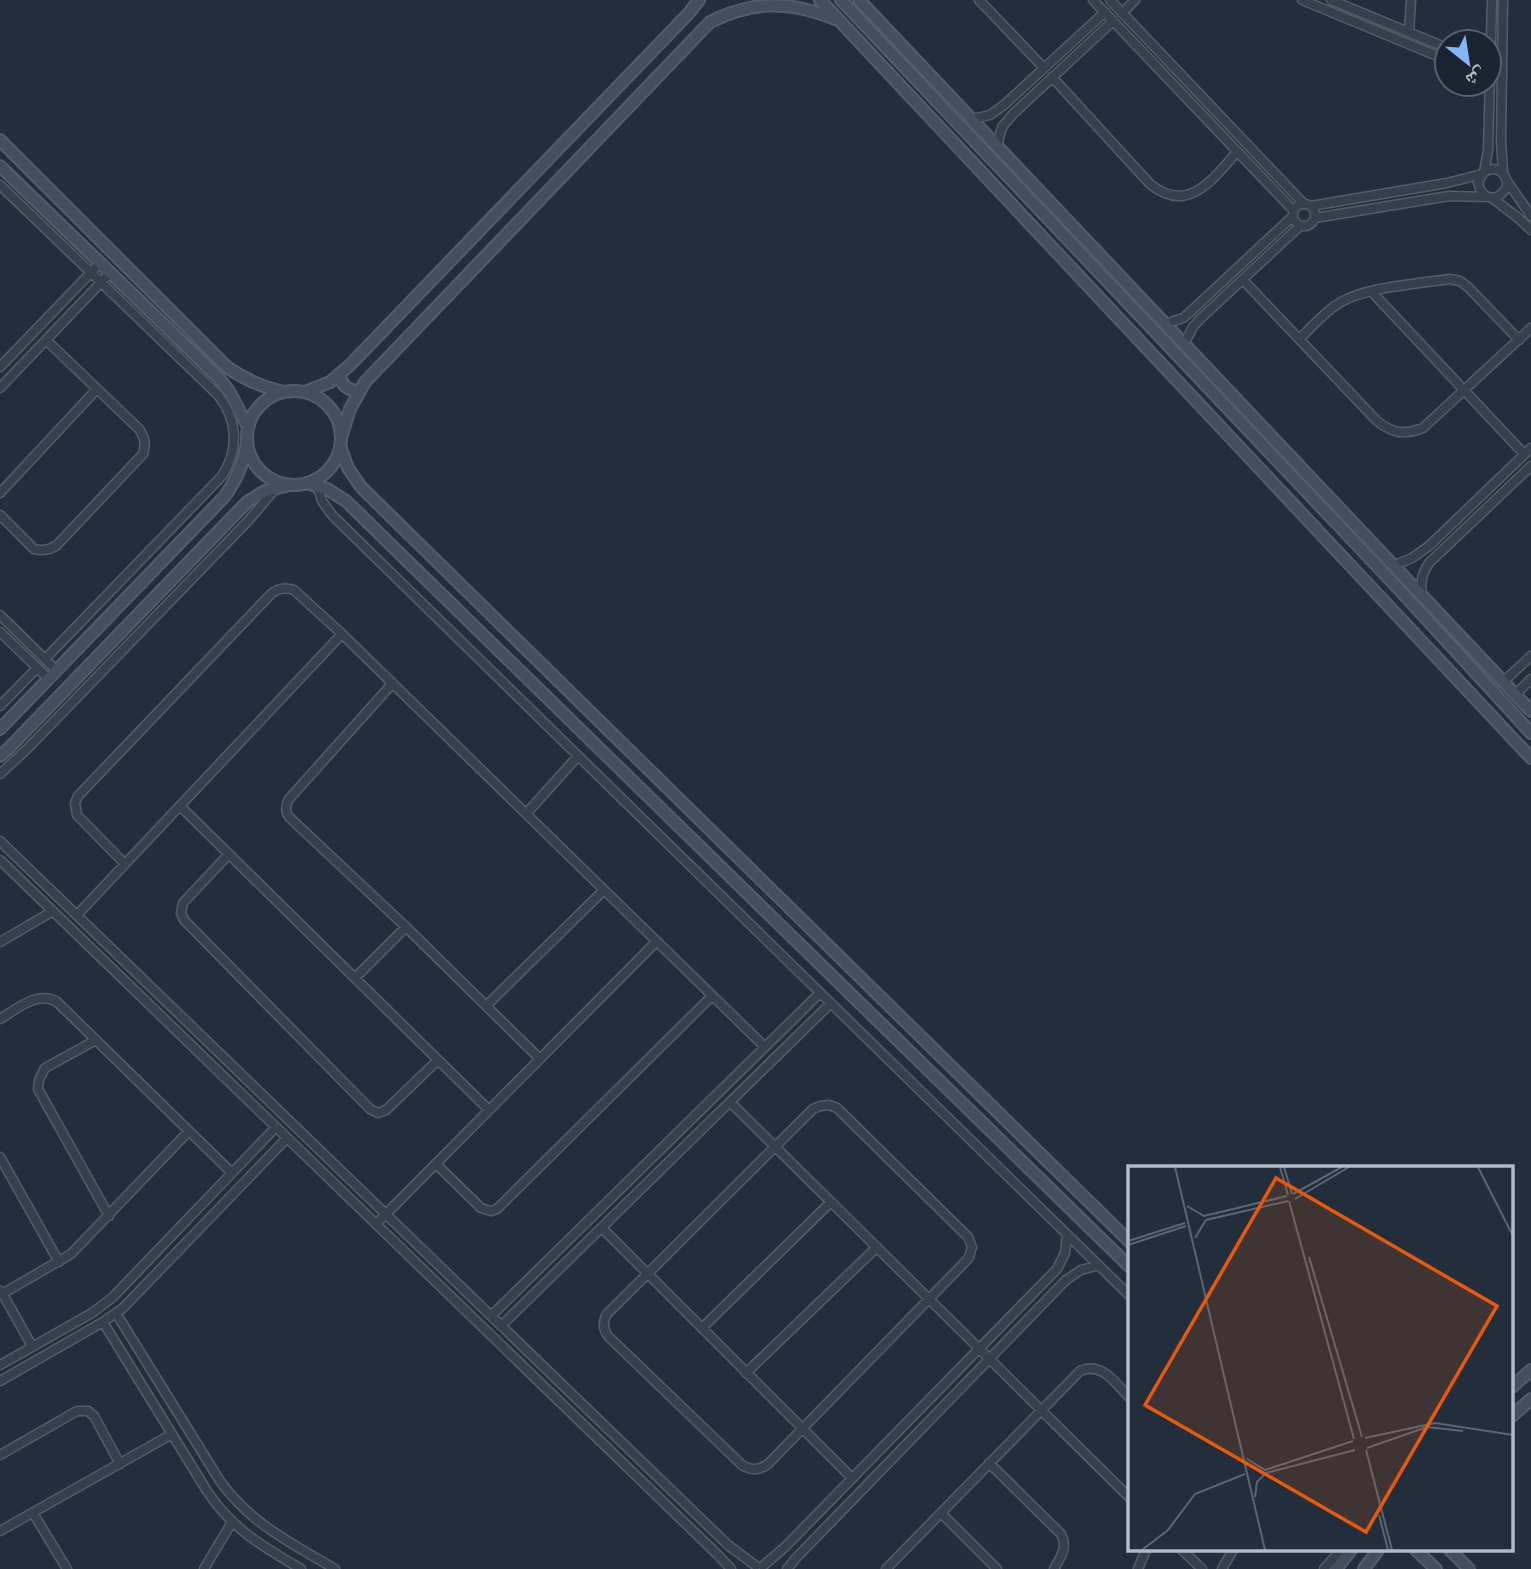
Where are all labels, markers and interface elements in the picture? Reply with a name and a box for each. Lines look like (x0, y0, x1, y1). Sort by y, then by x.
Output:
north arrow (1433, 28, 1503, 98)
text: ش (1462, 62, 1491, 92)
inset map (1128, 1166, 1514, 1552)

